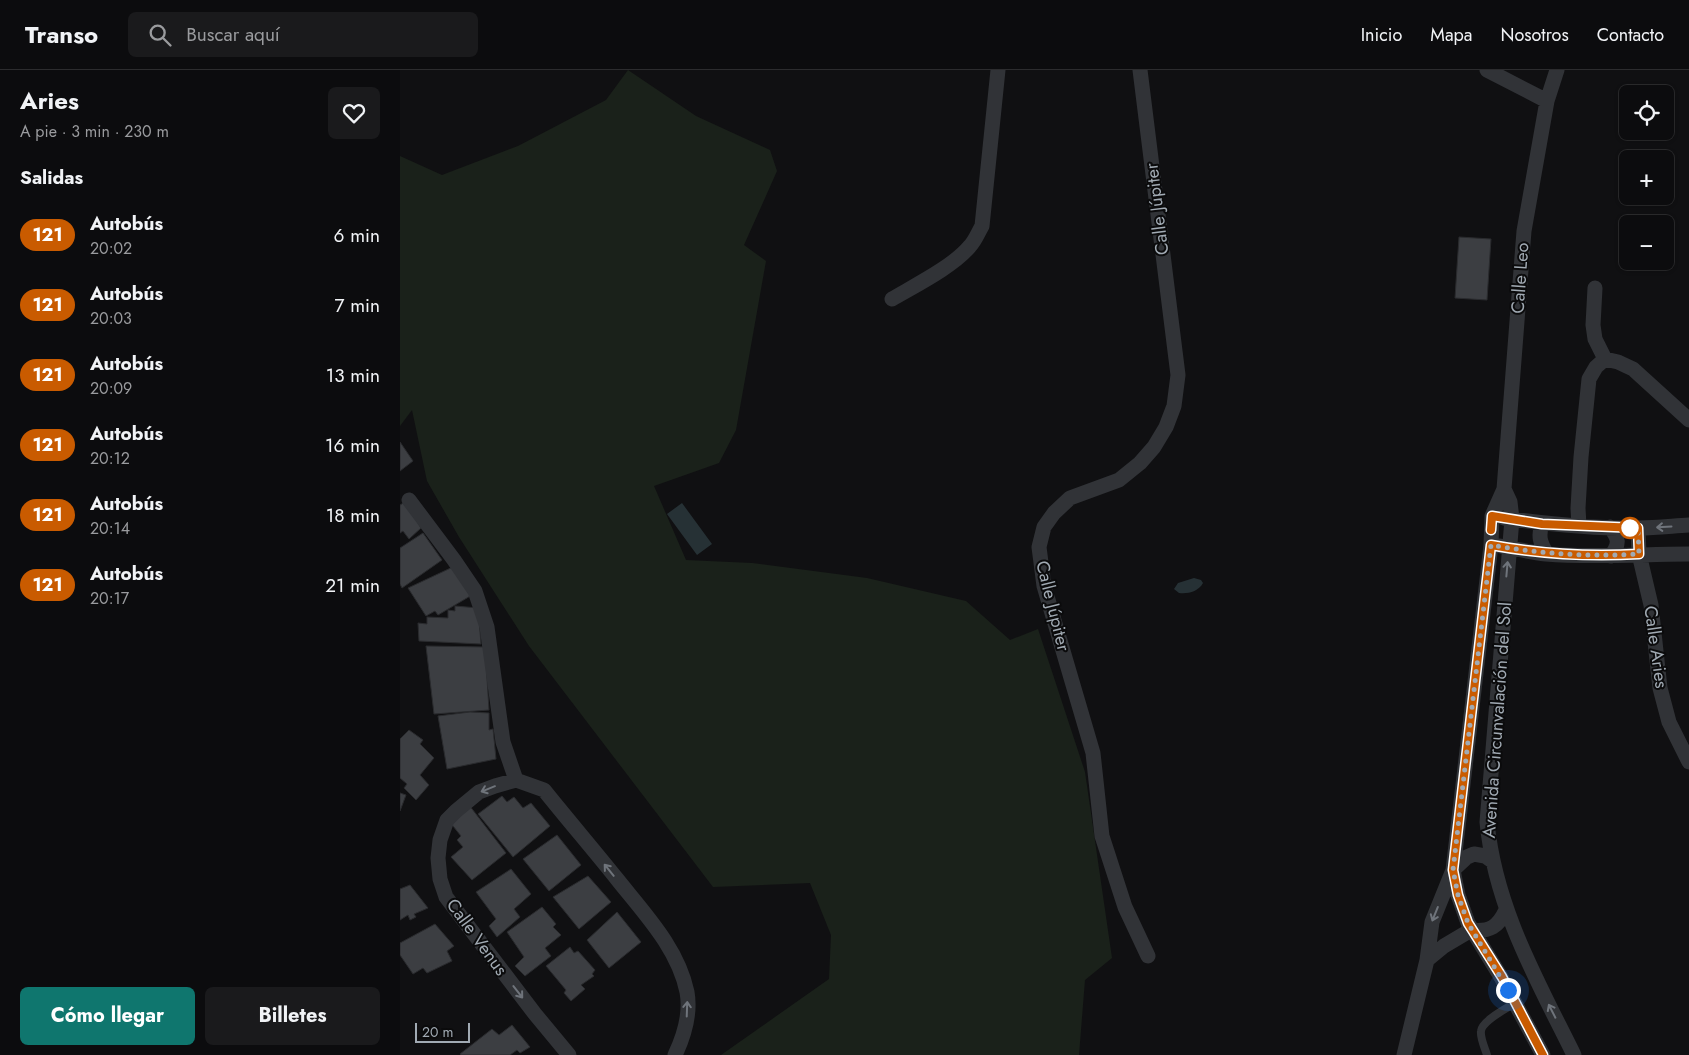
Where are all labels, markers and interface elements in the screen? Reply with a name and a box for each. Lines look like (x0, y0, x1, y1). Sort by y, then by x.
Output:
search box (128, 12, 478, 57)
text: Transo (25, 17, 98, 52)
icon: search (146, 21, 174, 49)
text: Buscar aquí (186, 21, 280, 48)
text: Inicio (1361, 22, 1402, 48)
text: Mapa (1430, 22, 1472, 48)
text: Nosotros (1500, 22, 1569, 48)
text: Contacto (1597, 22, 1664, 48)
text: Aries (20, 83, 79, 118)
map controls (1619, 85, 1674, 270)
button: locate (1619, 85, 1674, 140)
button: heart (328, 87, 380, 139)
text: A pie · 3 min · 230 m (20, 120, 169, 143)
button: + (1619, 150, 1674, 205)
street label: Calle Júpiter (1138, 161, 1176, 256)
text: Salidas (20, 164, 83, 191)
text: Autobús (90, 210, 163, 237)
button: − (1619, 215, 1674, 270)
text: 121 (32, 222, 63, 248)
text: 6 min (334, 222, 380, 249)
text: 20:02 (90, 237, 132, 260)
street label: Calle Leo (1505, 241, 1535, 314)
text: Autobús (90, 280, 163, 307)
text: 121 (32, 292, 63, 318)
text: 7 min (335, 292, 380, 319)
text: 20:03 (90, 307, 132, 330)
text: Autobús (90, 350, 163, 377)
text: 121 (32, 362, 63, 388)
text: 13 min (326, 362, 380, 389)
text: 20:09 (90, 377, 132, 400)
text: Autobús (90, 420, 163, 447)
text: 121 (32, 432, 63, 458)
text: 16 min (325, 432, 380, 459)
text: 20:12 (90, 447, 130, 470)
text: Autobús (90, 490, 163, 517)
text: 121 (32, 502, 63, 528)
text: 18 min (326, 502, 380, 529)
text: 20:14 (90, 517, 130, 540)
unlabelled marker (1619, 517, 1641, 539)
one-way arrow (1656, 522, 1672, 531)
street label: Calle Júpiter (1029, 558, 1077, 655)
text: Autobús (90, 560, 163, 587)
one-way arrow (1502, 561, 1512, 577)
text: 121 (32, 572, 63, 598)
text: 21 min (325, 572, 380, 599)
text: 20:17 (90, 587, 129, 610)
street label: Avenida Circunvalación del Sol (1476, 601, 1518, 839)
street label: Calle Aries (1637, 604, 1675, 690)
one-way arrow (481, 784, 496, 794)
one-way arrow (604, 864, 615, 877)
street label: Calle Venus (440, 893, 514, 981)
one-way arrow (1430, 906, 1440, 921)
your location (1496, 978, 1521, 1003)
one-way arrow (512, 985, 523, 998)
button: Cómo llegar (20, 987, 195, 1045)
button: Billetes (205, 987, 380, 1045)
one-way arrow (682, 1001, 692, 1017)
one-way arrow (1547, 1004, 1557, 1019)
scale bar (415, 1020, 470, 1043)
text: 20 m (422, 1022, 454, 1042)

